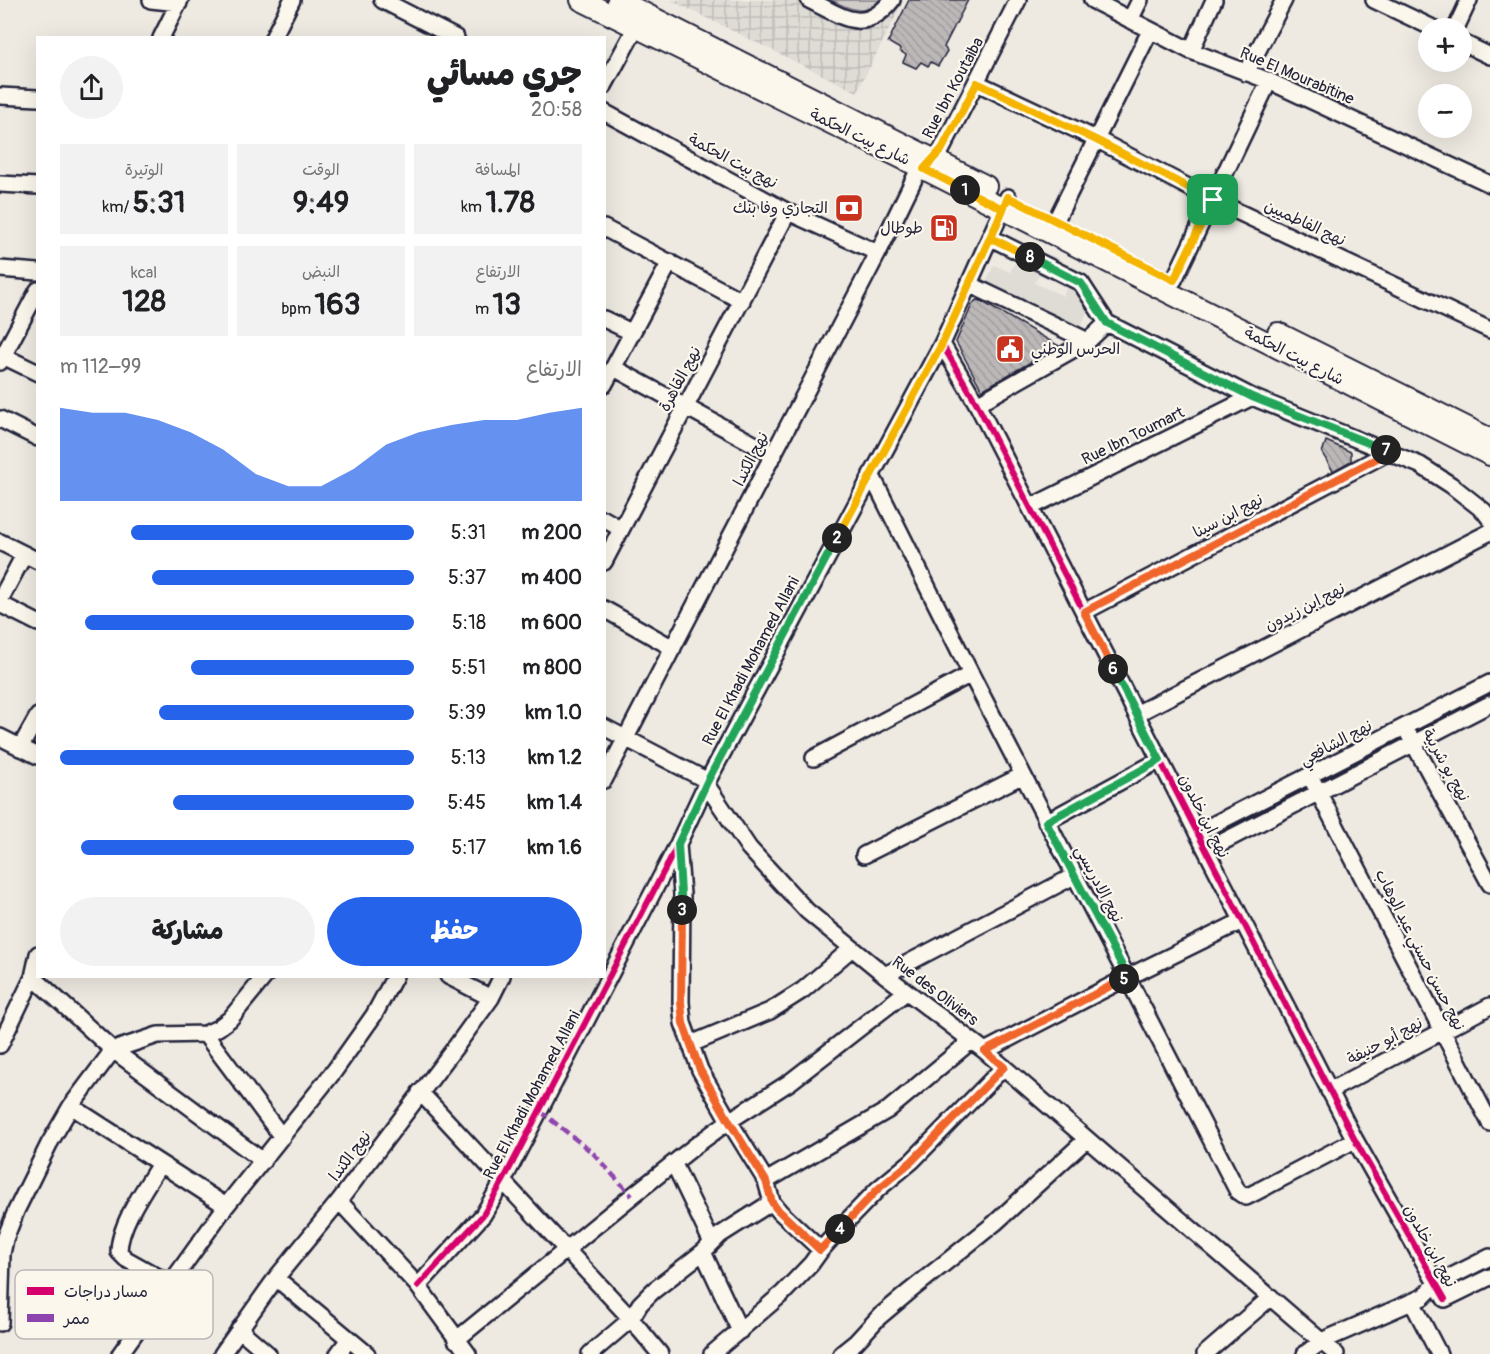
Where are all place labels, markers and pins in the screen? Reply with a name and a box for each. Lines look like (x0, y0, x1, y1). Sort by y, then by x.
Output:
pin (1187, 174, 1238, 225)
pin: 1 (950, 175, 980, 205)
bank icon: التجاري وفا بنك (833, 192, 865, 224)
place label: التجاري وفا بنك (733, 198, 828, 219)
fuel station icon: طوطال (928, 212, 960, 244)
place label: طوطال (880, 218, 923, 238)
pin: 8 (1015, 242, 1045, 272)
public building icon: الحرس الوطني (994, 333, 1026, 365)
place label: الحرس الوطني (1031, 339, 1120, 363)
pin: 7 (1371, 435, 1401, 465)
pin: 2 (822, 523, 852, 553)
pin: 6 (1098, 654, 1128, 684)
pin: 3 (667, 895, 697, 925)
pin: 5 (1109, 964, 1139, 994)
pin: 4 (825, 1214, 855, 1244)

